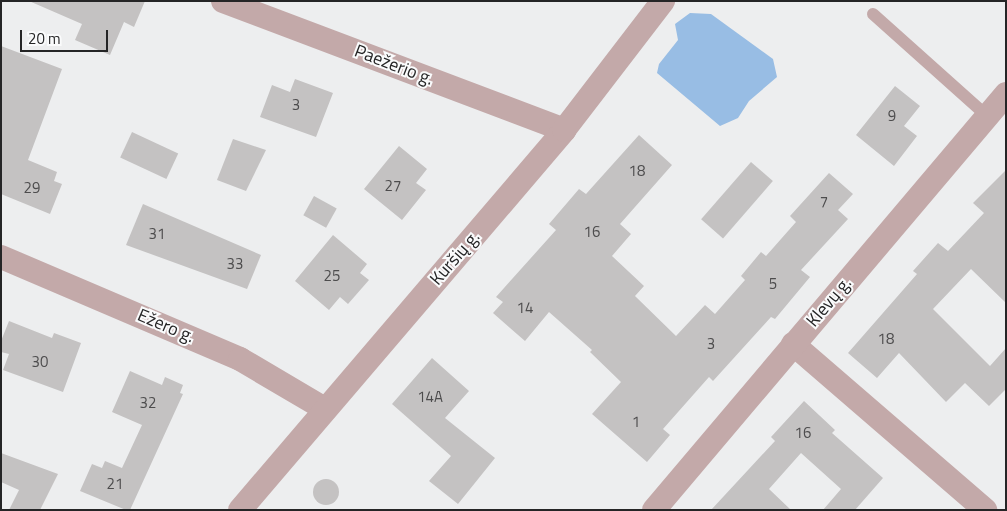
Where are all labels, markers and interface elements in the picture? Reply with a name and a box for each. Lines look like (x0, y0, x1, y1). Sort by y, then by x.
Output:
scale bar (22, 20, 110, 52)
text: 20 m (28, 27, 61, 50)
street label: Paežerio g. (352, 40, 436, 90)
house number: 3 (292, 96, 300, 114)
house number: 9 (888, 107, 896, 125)
house number: 18 (629, 162, 645, 180)
house number: 27 (385, 177, 401, 195)
house number: 29 (24, 179, 40, 197)
house number: 7 (820, 193, 828, 211)
house number: 16 (584, 223, 600, 241)
house number: 31 (149, 225, 165, 243)
street label: Kuršių g. (426, 226, 484, 290)
house number: 33 (227, 255, 243, 273)
house number: 25 (324, 267, 340, 285)
street label: Klevų g. (802, 273, 856, 331)
house number: 5 (769, 275, 777, 293)
house number: 14 (517, 299, 533, 317)
street label: Ežero g. (134, 304, 198, 348)
house number: 18 (878, 330, 894, 348)
house number: 3 (707, 335, 715, 353)
house number: 30 (32, 353, 48, 371)
house number: 14A (417, 388, 443, 406)
house number: 32 (140, 394, 156, 412)
house number: 1 (632, 413, 640, 431)
house number: 16 (795, 424, 811, 442)
house number: 21 (107, 475, 123, 493)

